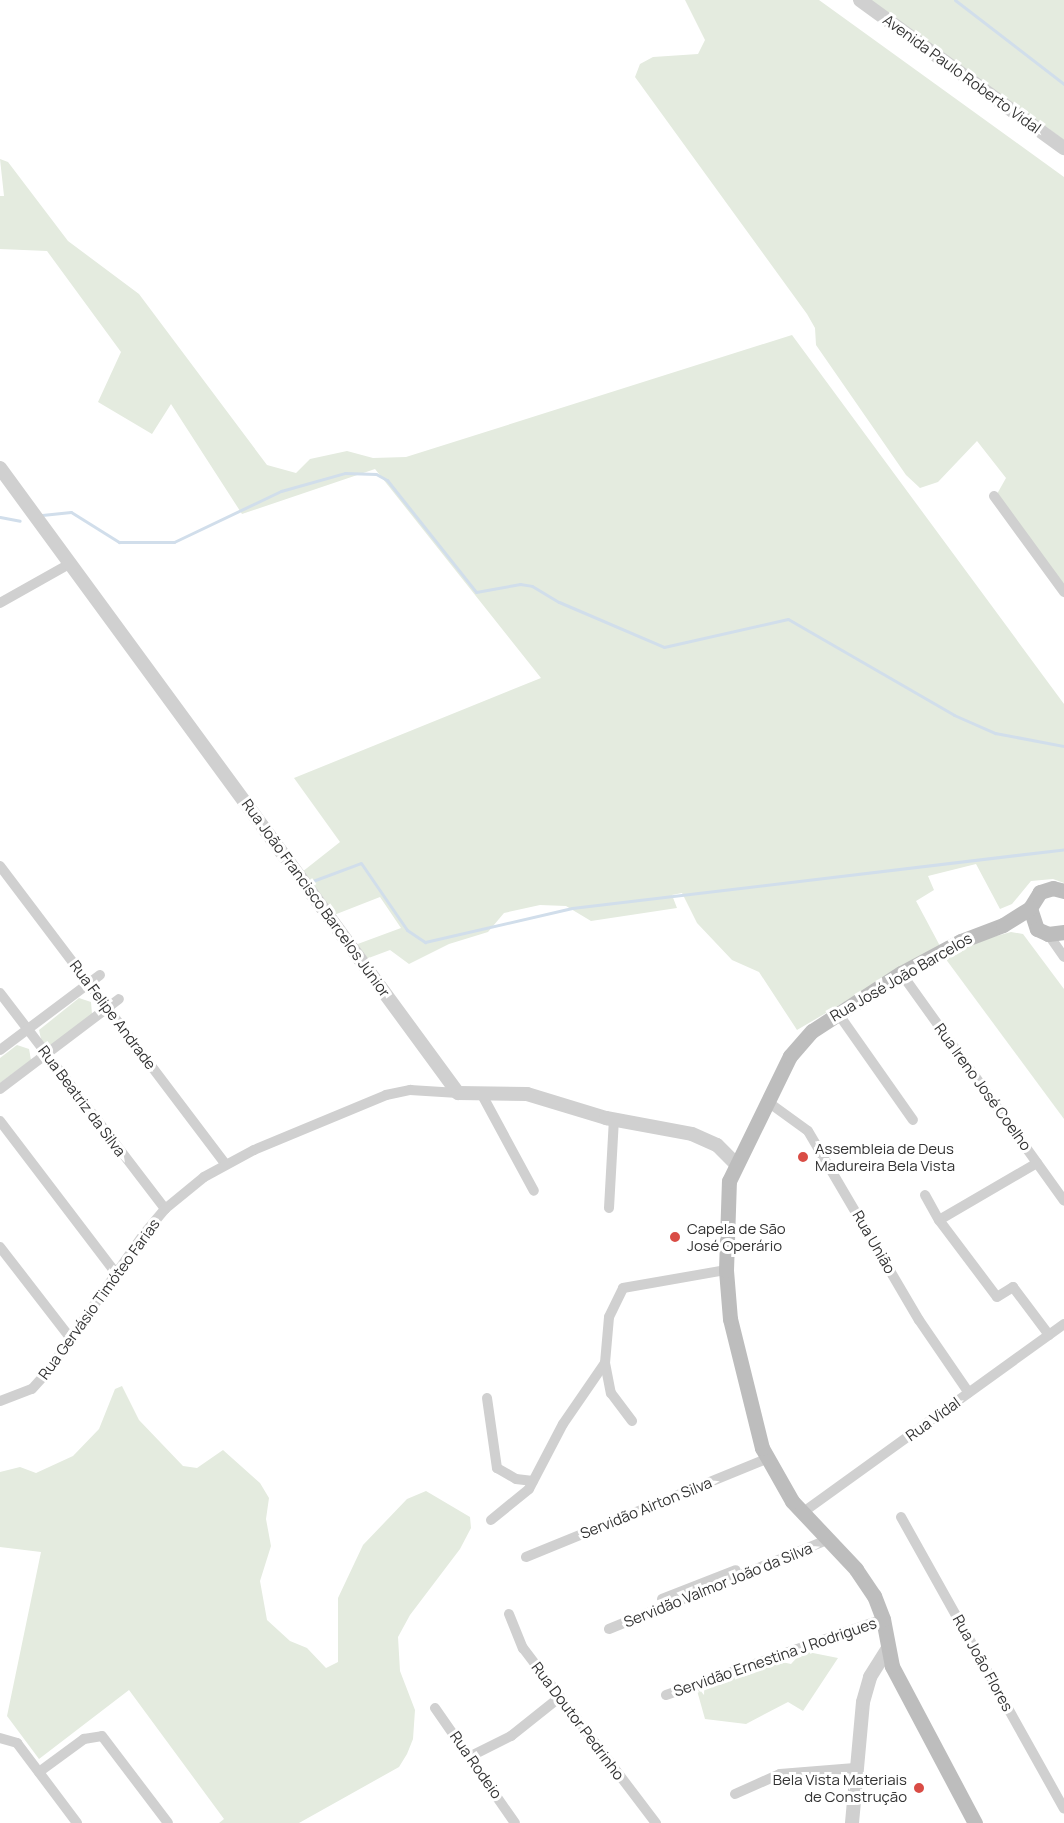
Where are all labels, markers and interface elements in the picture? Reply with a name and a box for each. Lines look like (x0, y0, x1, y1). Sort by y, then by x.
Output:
street label: Avenida Paulo Roberto Vidal (880, 11, 1044, 137)
street label: Rua João Francisco Barcelos Júnior (238, 795, 394, 1001)
street label: Rua José João Barcelos (827, 929, 975, 1025)
street label: Rua Felipe Andrade (66, 957, 160, 1073)
street label: Rua Ireno José Coelho (931, 1020, 1035, 1154)
street label: Rua Beatriz da Silva (35, 1042, 129, 1160)
place label: Assembleia de Deus Madureira Bela Vista (815, 1139, 955, 1174)
marker: Assembleia de Deus Madureira Bela Vista (796, 1150, 810, 1164)
street label: Rua União (849, 1207, 899, 1277)
street label: Rua Gervásio Timóteo Farias (35, 1215, 163, 1383)
place label: Capela de São José Operário (687, 1219, 786, 1254)
marker: Capela de São José Operário (668, 1230, 682, 1244)
street label: Rua Vidal (902, 1393, 964, 1445)
street label: Servidão Airton Silva (578, 1473, 714, 1543)
street label: Servidão Valmor João da Silva (621, 1539, 815, 1631)
street label: Rua João Flores (949, 1612, 1017, 1714)
street label: Servidão Ernestina J Rodrigues (671, 1614, 879, 1700)
street label: Rua Doutor Pedrinho (528, 1659, 628, 1783)
street label: Rua Rodeio (446, 1728, 506, 1802)
place label: Bela Vista Materiais de Construção (773, 1770, 907, 1805)
marker: Bela Vista Materiais de Construção (912, 1781, 926, 1795)

